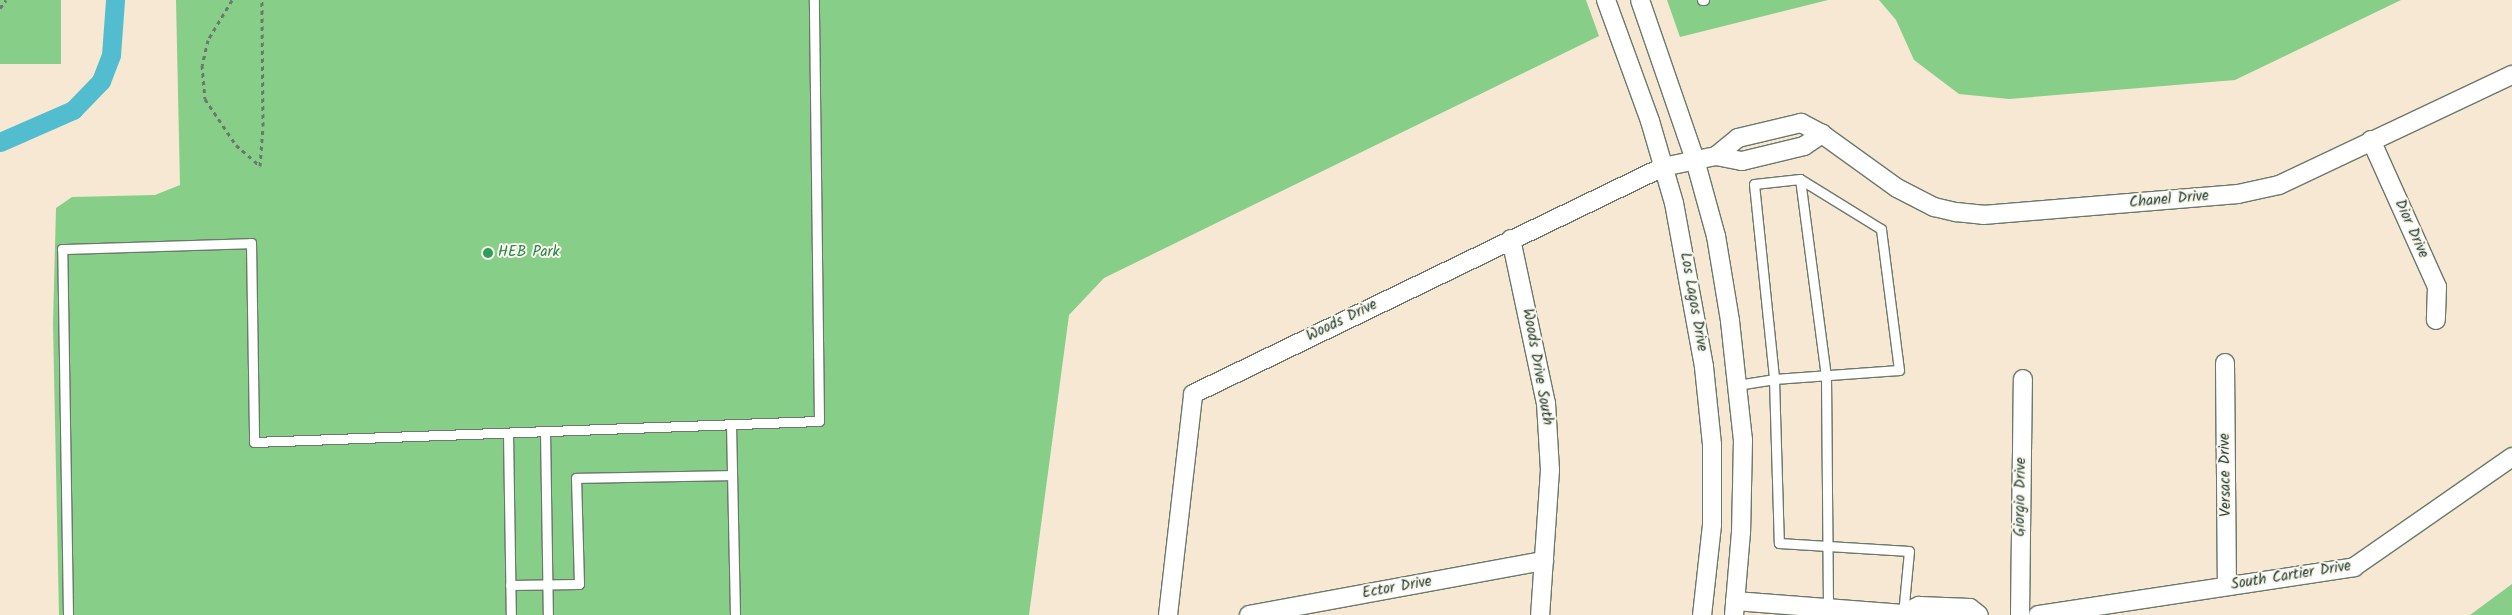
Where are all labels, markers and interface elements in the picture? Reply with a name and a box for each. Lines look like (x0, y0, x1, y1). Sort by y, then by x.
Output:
street label: Chanel Drive (2128, 188, 2210, 212)
street label: Dior Drive (2390, 197, 2432, 261)
place label: HEB Park (498, 244, 560, 262)
marker: HEB Park (482, 247, 494, 259)
street label: Los Lagos Drive (1675, 251, 1711, 353)
street label: Woods Drive (1304, 296, 1380, 346)
street label: Woods Drive South (1518, 307, 1556, 427)
street label: Versace Drive (2216, 433, 2236, 517)
street label: Giorgio Drive (2011, 457, 2031, 537)
street label: South Cartier Drive (2230, 558, 2352, 594)
street label: Ector Drive (1361, 573, 1433, 603)

